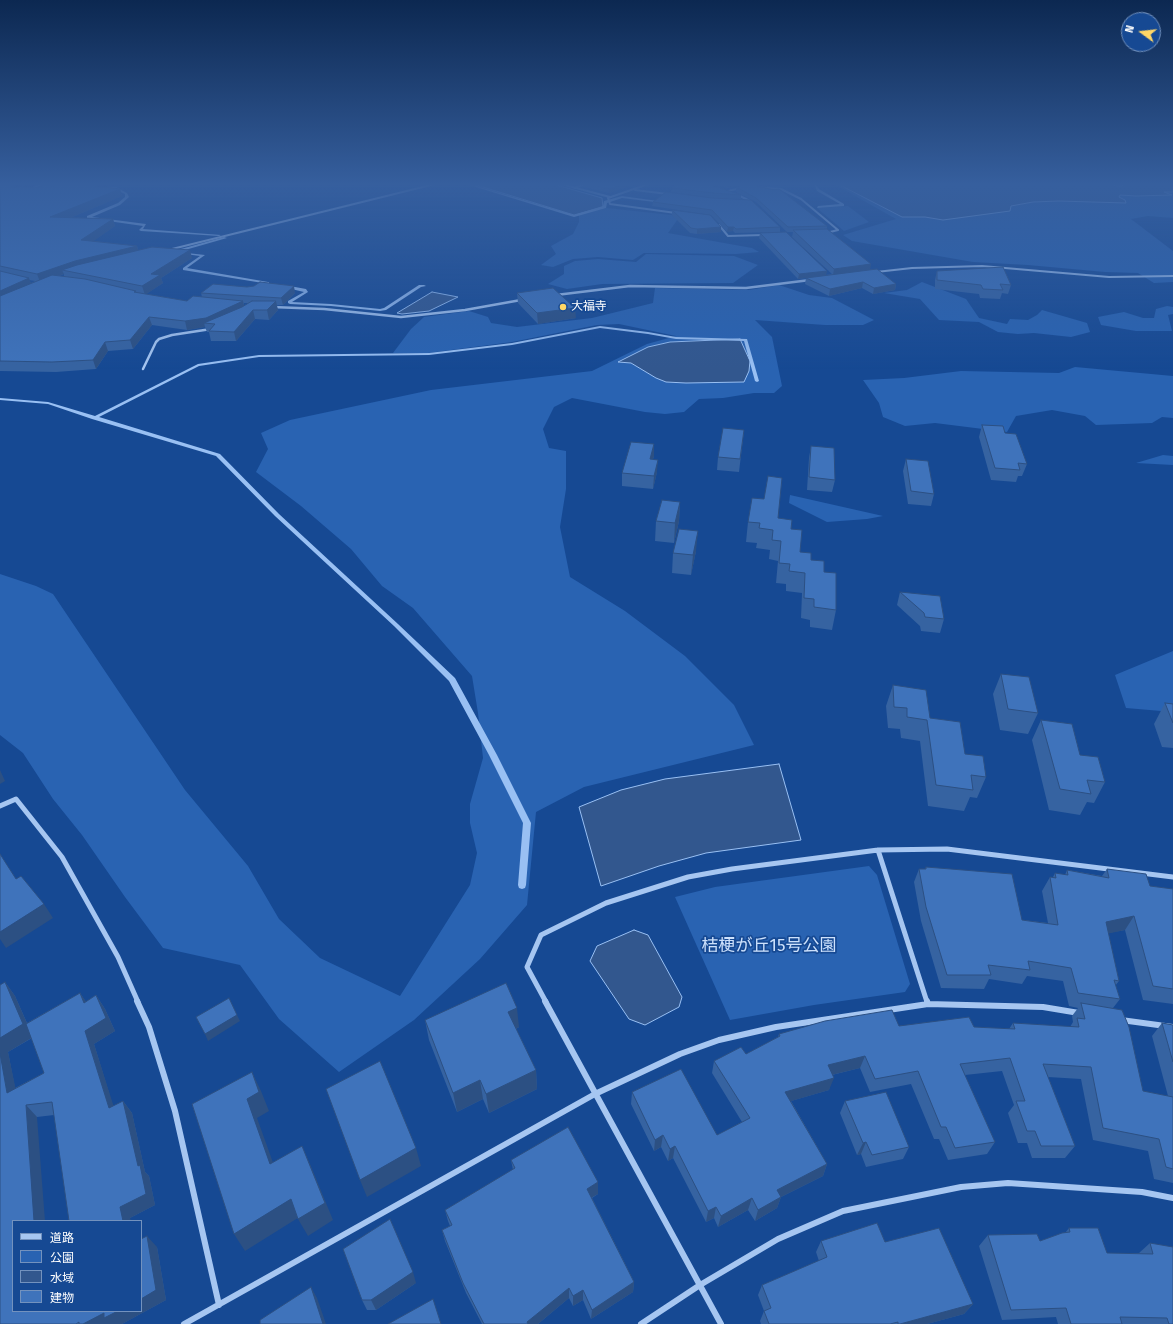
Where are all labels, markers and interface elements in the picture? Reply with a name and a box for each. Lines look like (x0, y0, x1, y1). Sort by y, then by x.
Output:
north arrow (1121, 12, 1161, 52)
text: N (1123, 24, 1137, 34)
place label: 大福寺 (571, 300, 607, 314)
marker: 大福寺 (558, 302, 568, 312)
park label: 桔梗が丘15号公園 (702, 936, 836, 956)
legend (12, 1220, 142, 1312)
text: 道路 (50, 1231, 74, 1245)
text: 公園 (50, 1251, 74, 1265)
text: 水域 (50, 1271, 74, 1285)
text: 建物 (50, 1291, 74, 1305)

